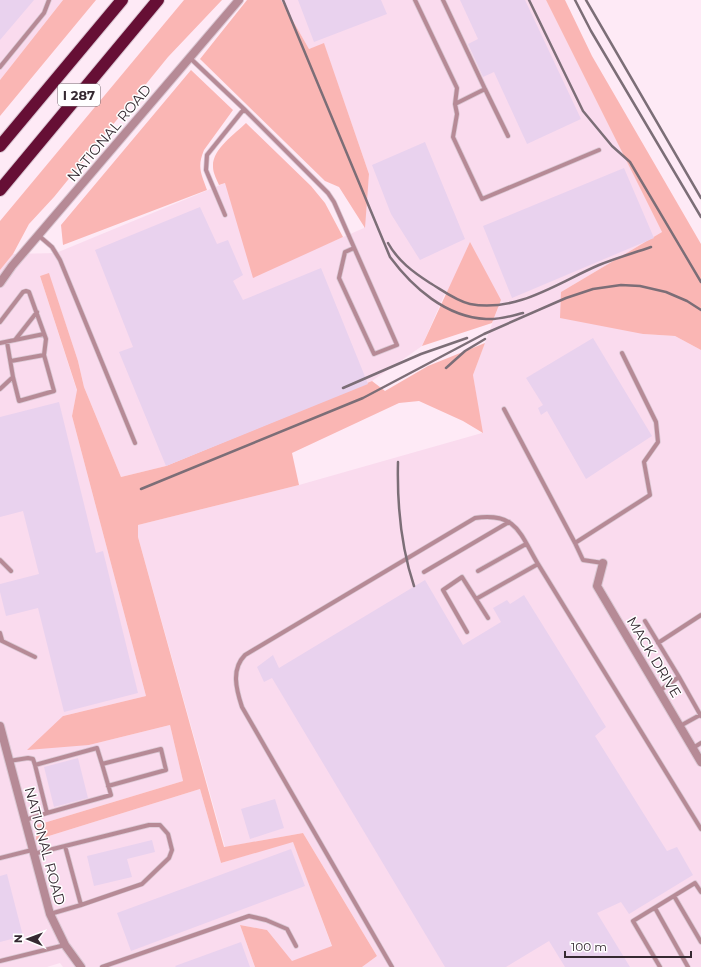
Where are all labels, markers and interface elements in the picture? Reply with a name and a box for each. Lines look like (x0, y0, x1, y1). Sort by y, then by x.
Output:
street label: NATIONAL ROAD (63, 81, 155, 185)
road number: I 287 (58, 84, 100, 106)
street label: MACK DRIVE (623, 613, 685, 701)
street label: NATIONAL ROAD (21, 785, 69, 907)
north arrow (8, 919, 48, 959)
scale bar (565, 933, 691, 959)
text: N (11, 934, 25, 943)
text: 100 m (571, 939, 607, 954)

